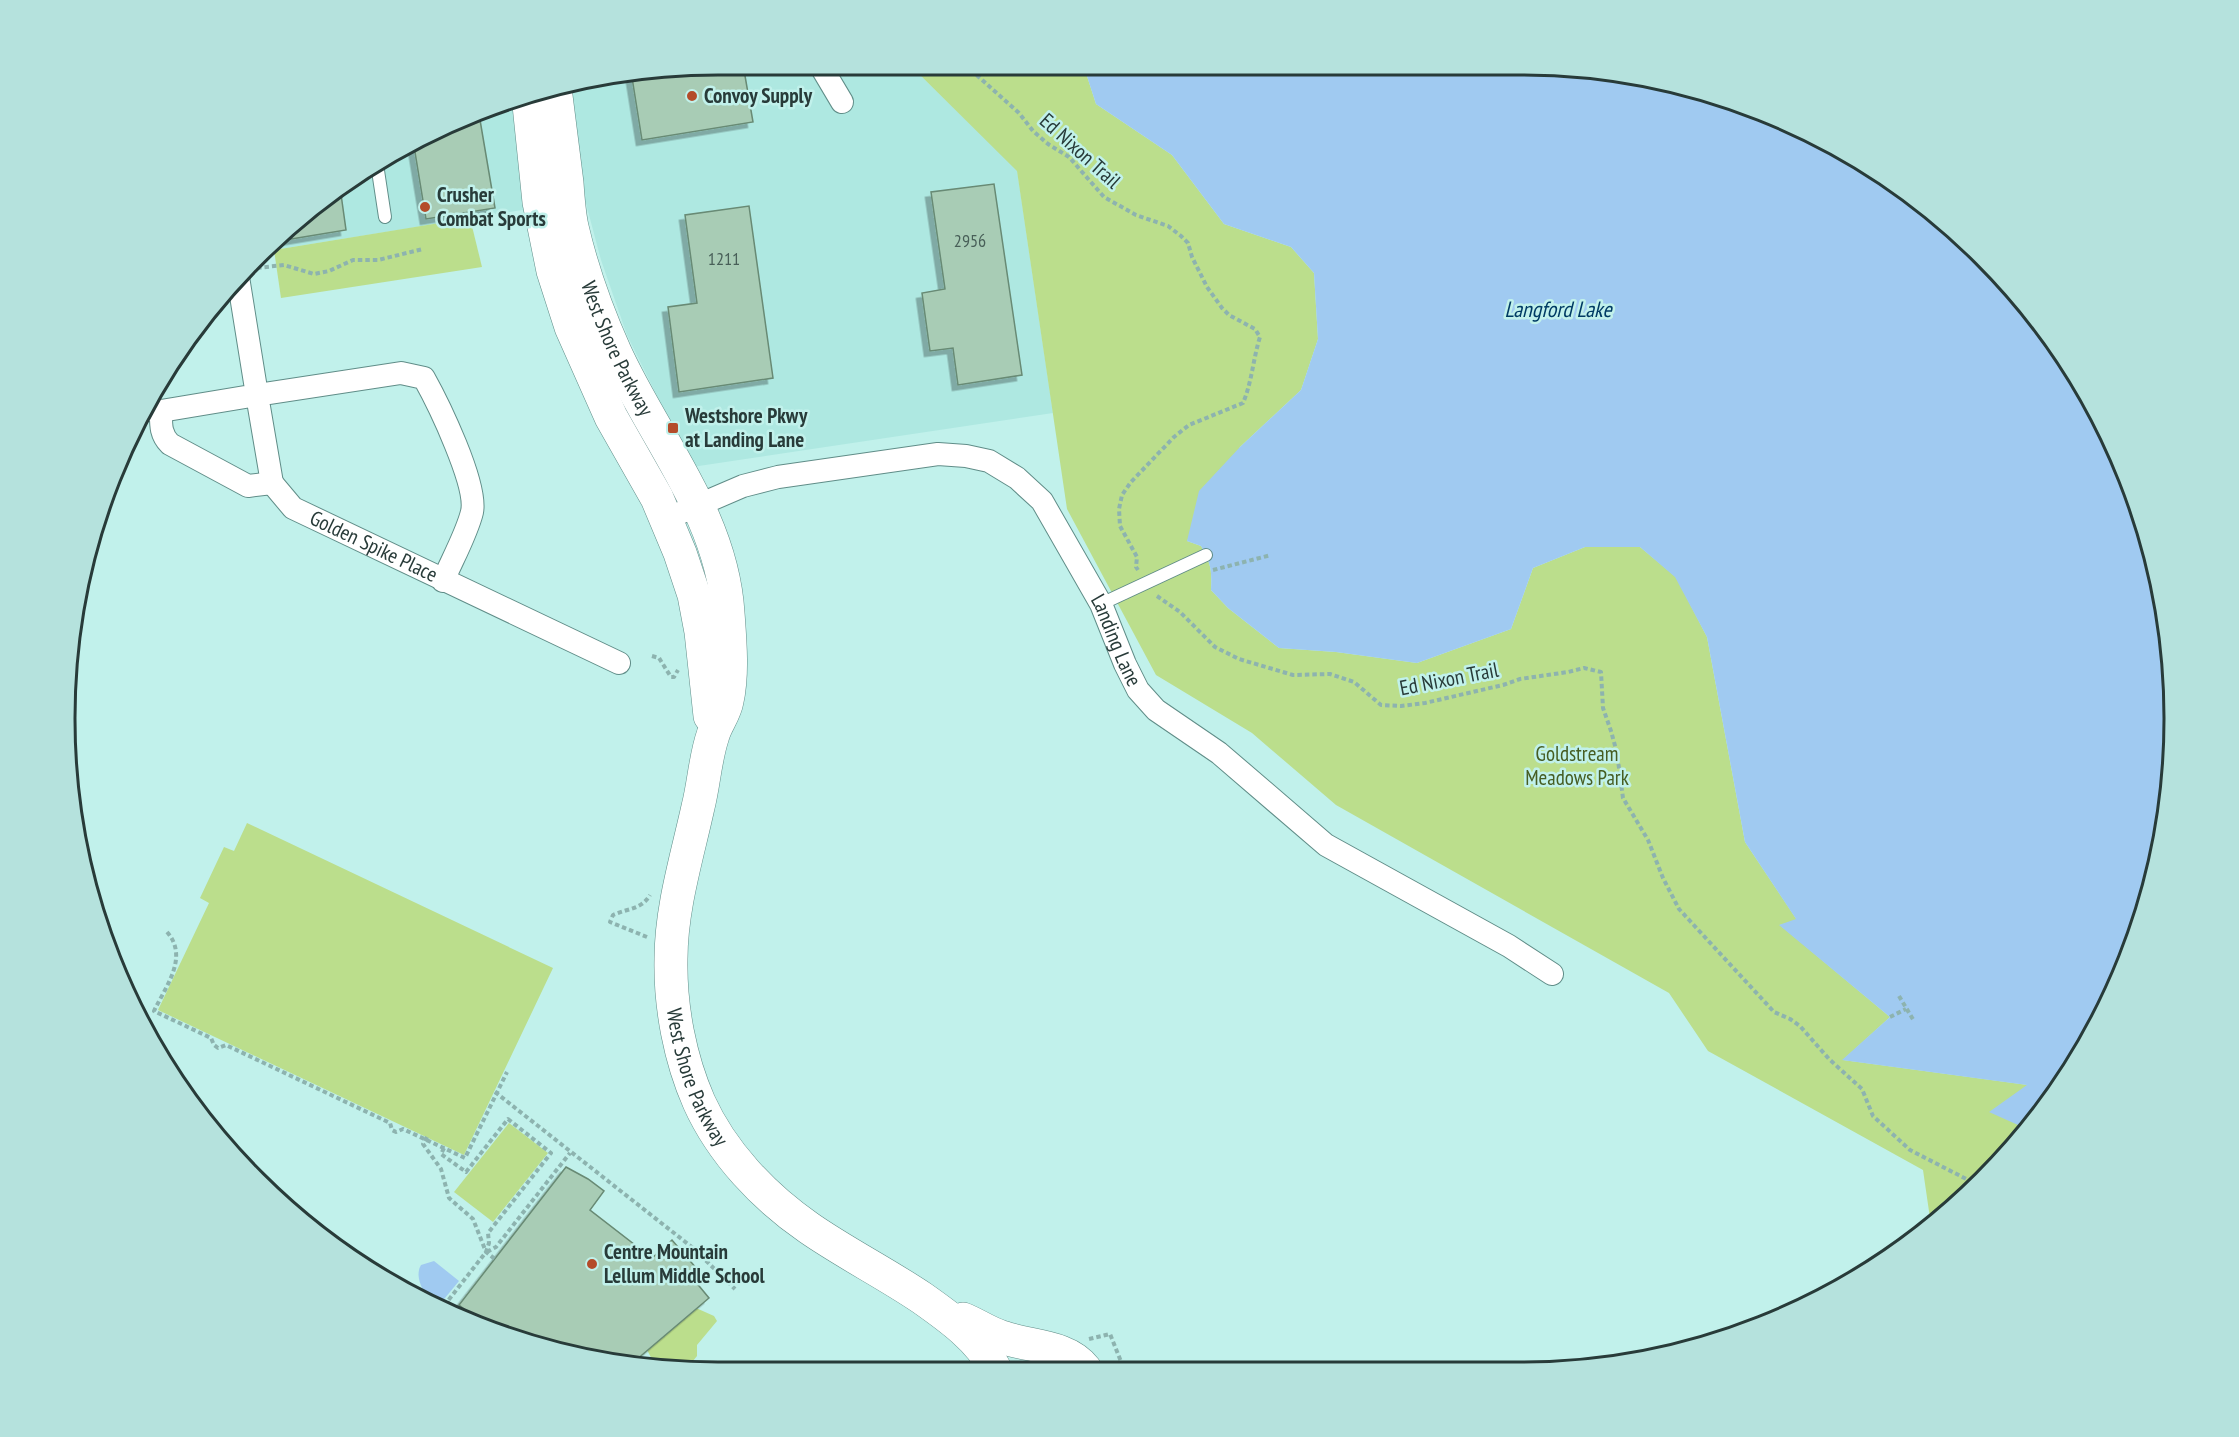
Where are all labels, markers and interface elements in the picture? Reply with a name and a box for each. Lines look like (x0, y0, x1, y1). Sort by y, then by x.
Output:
place label: Convoy Supply (704, 82, 813, 109)
marker: Convoy Supply (685, 89, 699, 103)
street label: Ed Nixon Trail (1034, 107, 1127, 194)
place label: Crusher Combat Sports (437, 181, 546, 232)
marker: Crusher Combat Sports (418, 200, 432, 214)
house number: 2956 (954, 229, 986, 252)
house number: 1211 (708, 247, 740, 270)
street label: West Shore Parkway (575, 277, 660, 421)
water label: Langford Lake (1504, 295, 1613, 323)
place label: Westshore Pkwy at Landing Lane (684, 402, 808, 453)
marker: Westshore Pkwy at Landing Lane (666, 421, 680, 435)
street label: Golden Spike Place (306, 504, 442, 588)
street label: Landing Lane (1085, 589, 1148, 691)
street label: Ed Nixon Trail (1397, 656, 1501, 701)
park label: Goldstream Meadows Park (1525, 740, 1629, 791)
street label: West Shore Parkway (661, 1006, 735, 1151)
place label: Centre Mountain Lellum Middle School (604, 1238, 766, 1289)
marker: Centre Mountain Lellum Middle School (585, 1257, 599, 1271)

